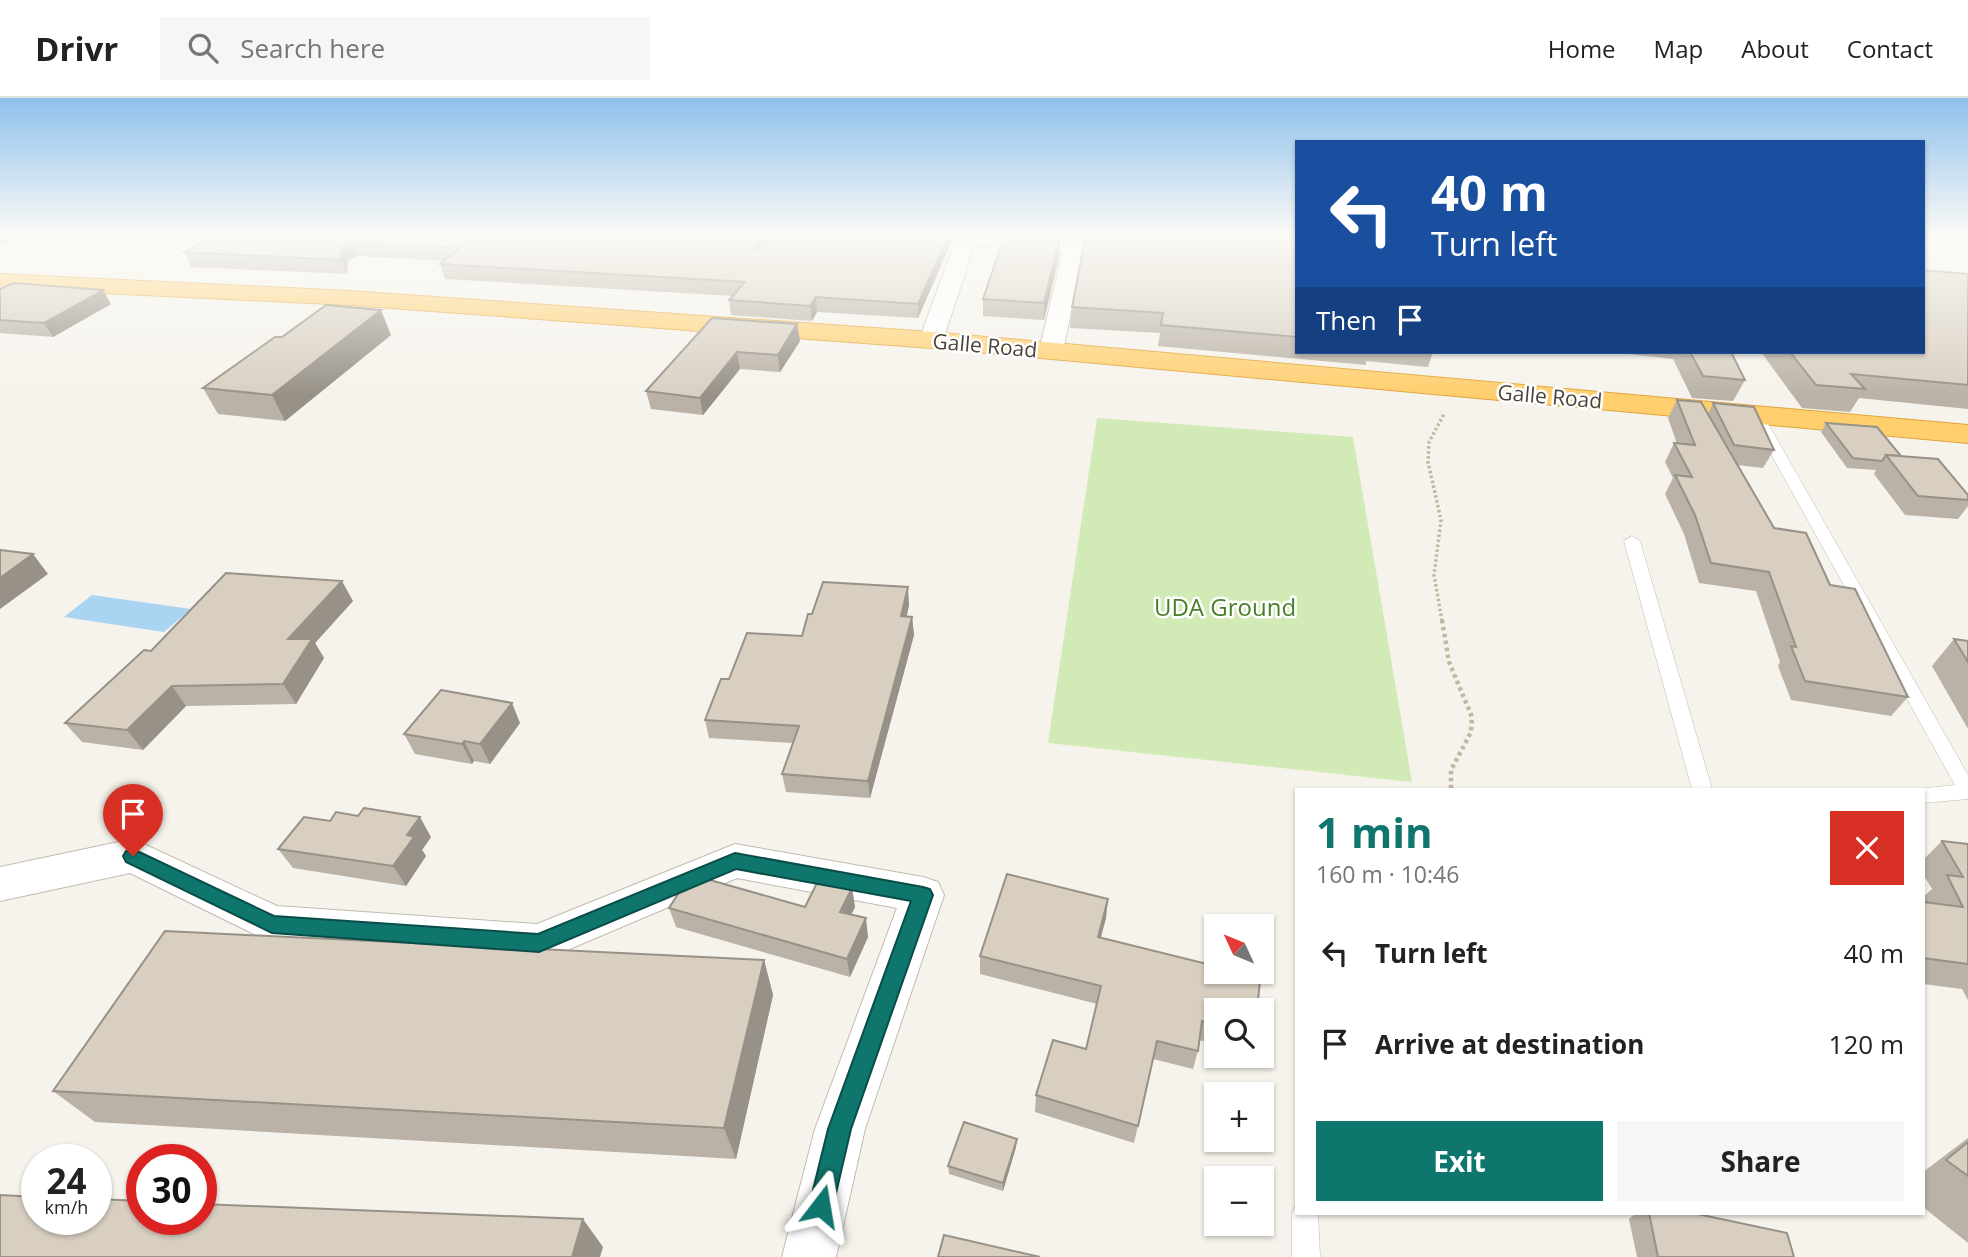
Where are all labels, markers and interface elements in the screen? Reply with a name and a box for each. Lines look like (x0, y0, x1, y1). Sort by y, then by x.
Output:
search box (160, 17, 650, 80)
text: Drivr (35, 26, 118, 71)
icon: search (184, 29, 222, 67)
text: Search here (240, 30, 385, 66)
text: Home (1548, 32, 1616, 65)
text: Map (1654, 32, 1703, 65)
text: About (1741, 32, 1809, 65)
text: Contact (1847, 32, 1933, 65)
text: 40 m (1431, 159, 1548, 225)
icon: left (1316, 168, 1407, 259)
text: Turn left (1431, 222, 1557, 265)
icon: arrive (1391, 301, 1429, 339)
text: Then (1316, 302, 1377, 338)
street label: Galle Road (932, 326, 1038, 364)
street label: Galle Road (1497, 377, 1603, 415)
park label: UDA Ground (1154, 590, 1296, 623)
pin (103, 784, 163, 856)
icon: arrive (114, 795, 152, 833)
text: 1 min (1316, 803, 1433, 860)
button: close (1830, 811, 1904, 885)
text: 160 m · 10:46 (1316, 858, 1459, 890)
north arrow (1204, 914, 1274, 984)
map controls (1204, 914, 1274, 1236)
icon: left (1316, 934, 1354, 972)
text: Turn left (1375, 935, 1487, 971)
text: 40 m (1843, 935, 1904, 971)
button: search (1204, 998, 1274, 1068)
icon: arrive (1316, 1025, 1354, 1063)
text: Arrive at destination (1375, 1026, 1644, 1062)
text: 120 m (1829, 1026, 1904, 1062)
button: + (1204, 1082, 1274, 1152)
button: Exit (1316, 1121, 1603, 1201)
button: Share (1617, 1121, 1904, 1201)
speed limit sign: 30 (126, 1144, 217, 1235)
text: 24 (46, 1157, 87, 1204)
button: − (1204, 1166, 1274, 1236)
position arrow (784, 1169, 858, 1243)
text: km/h (45, 1195, 88, 1219)

